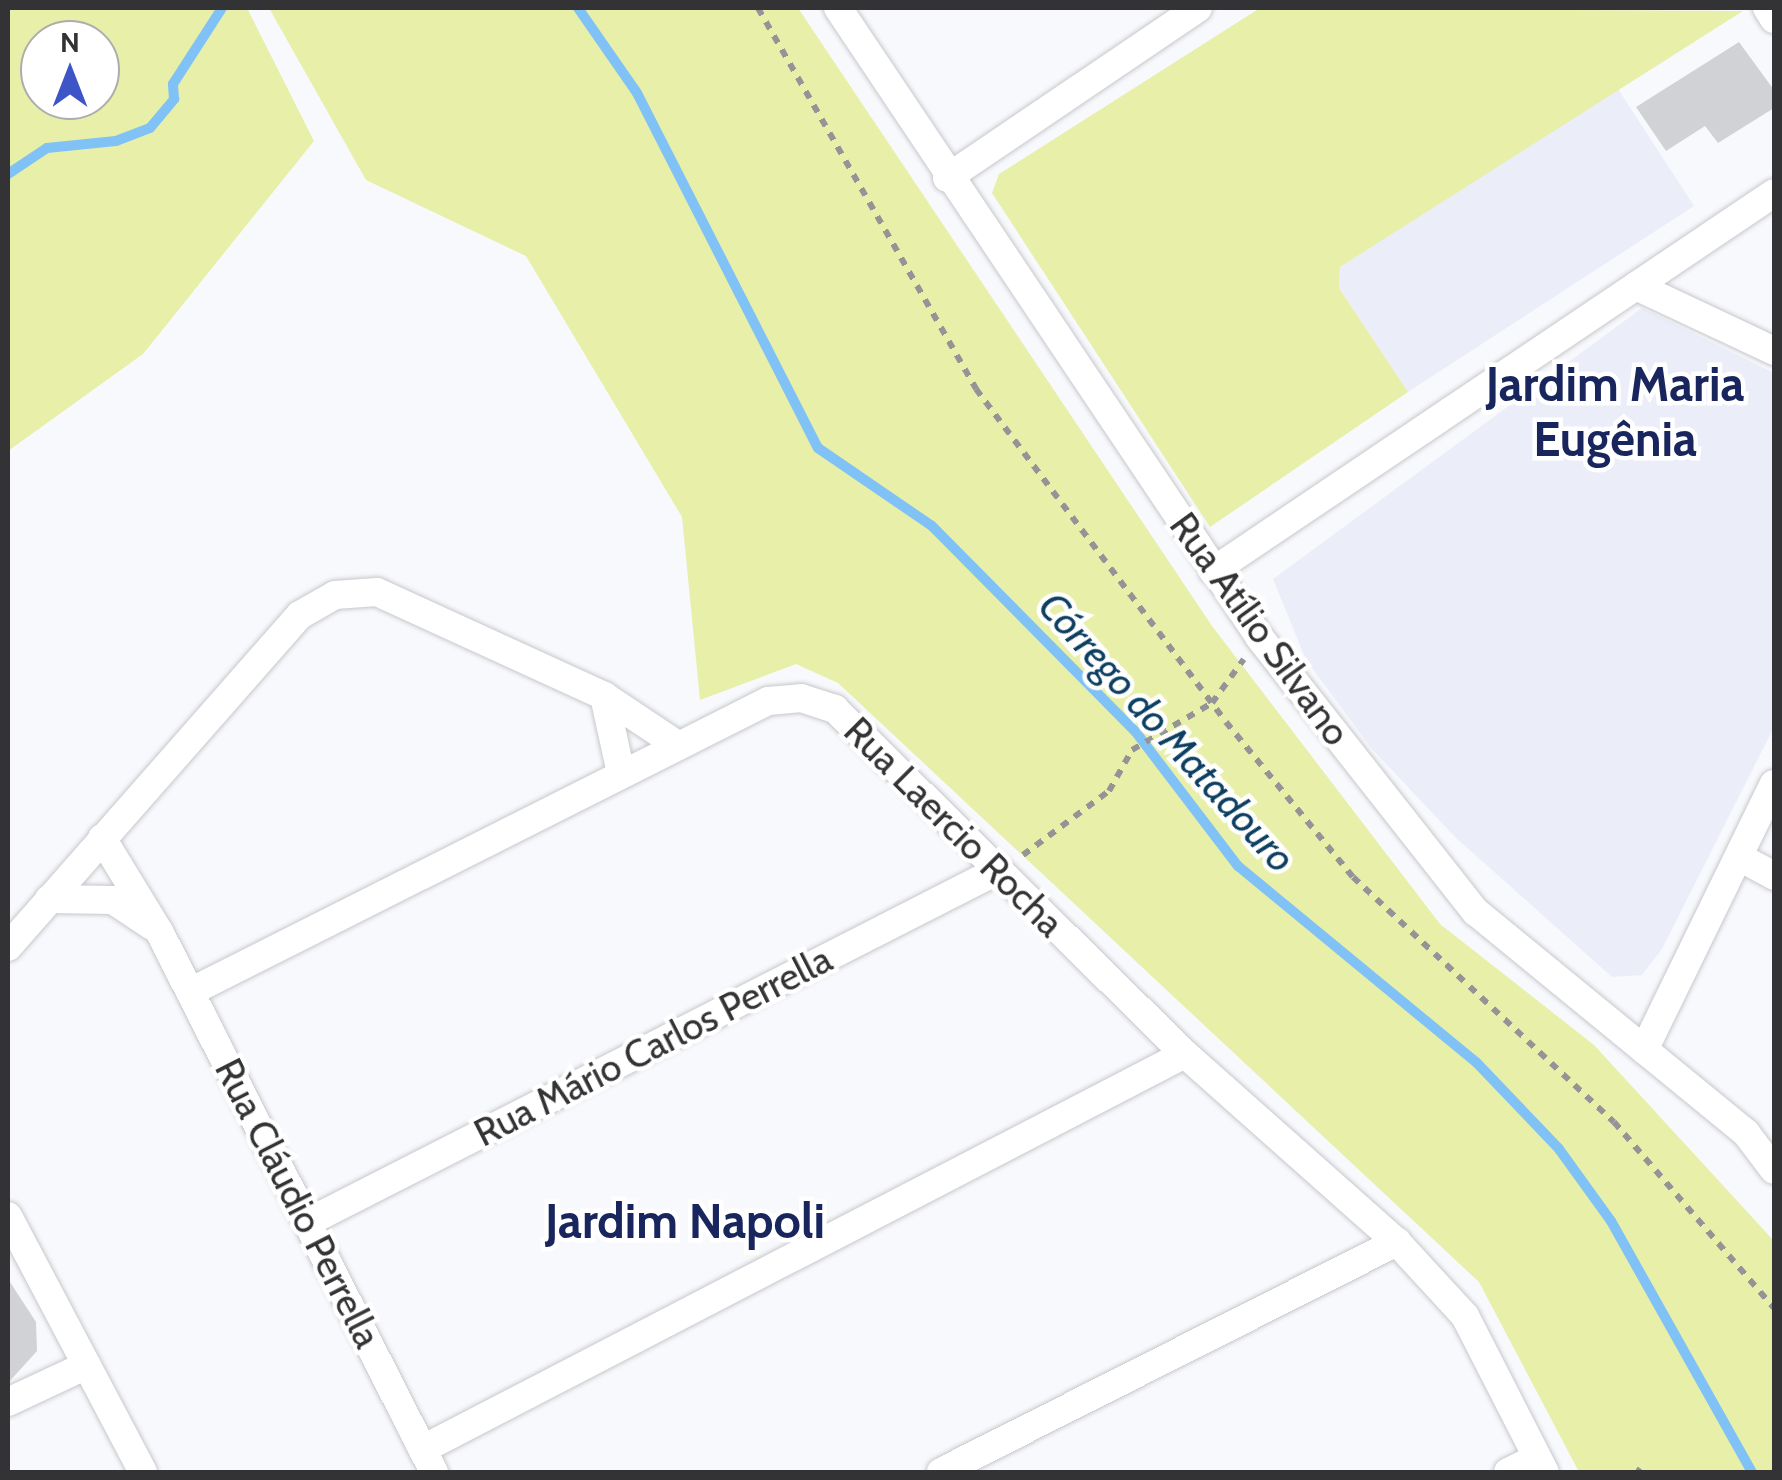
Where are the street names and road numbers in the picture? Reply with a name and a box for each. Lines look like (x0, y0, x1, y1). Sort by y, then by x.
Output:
street label: Rua Atílio Silvano (1160, 504, 1360, 754)
street label: Rua Laercio Rocha (835, 708, 1073, 946)
street label: Rua Mário Carlos Perrella (467, 936, 839, 1156)
street label: Rua Cláudio Perrella (205, 1051, 391, 1355)

